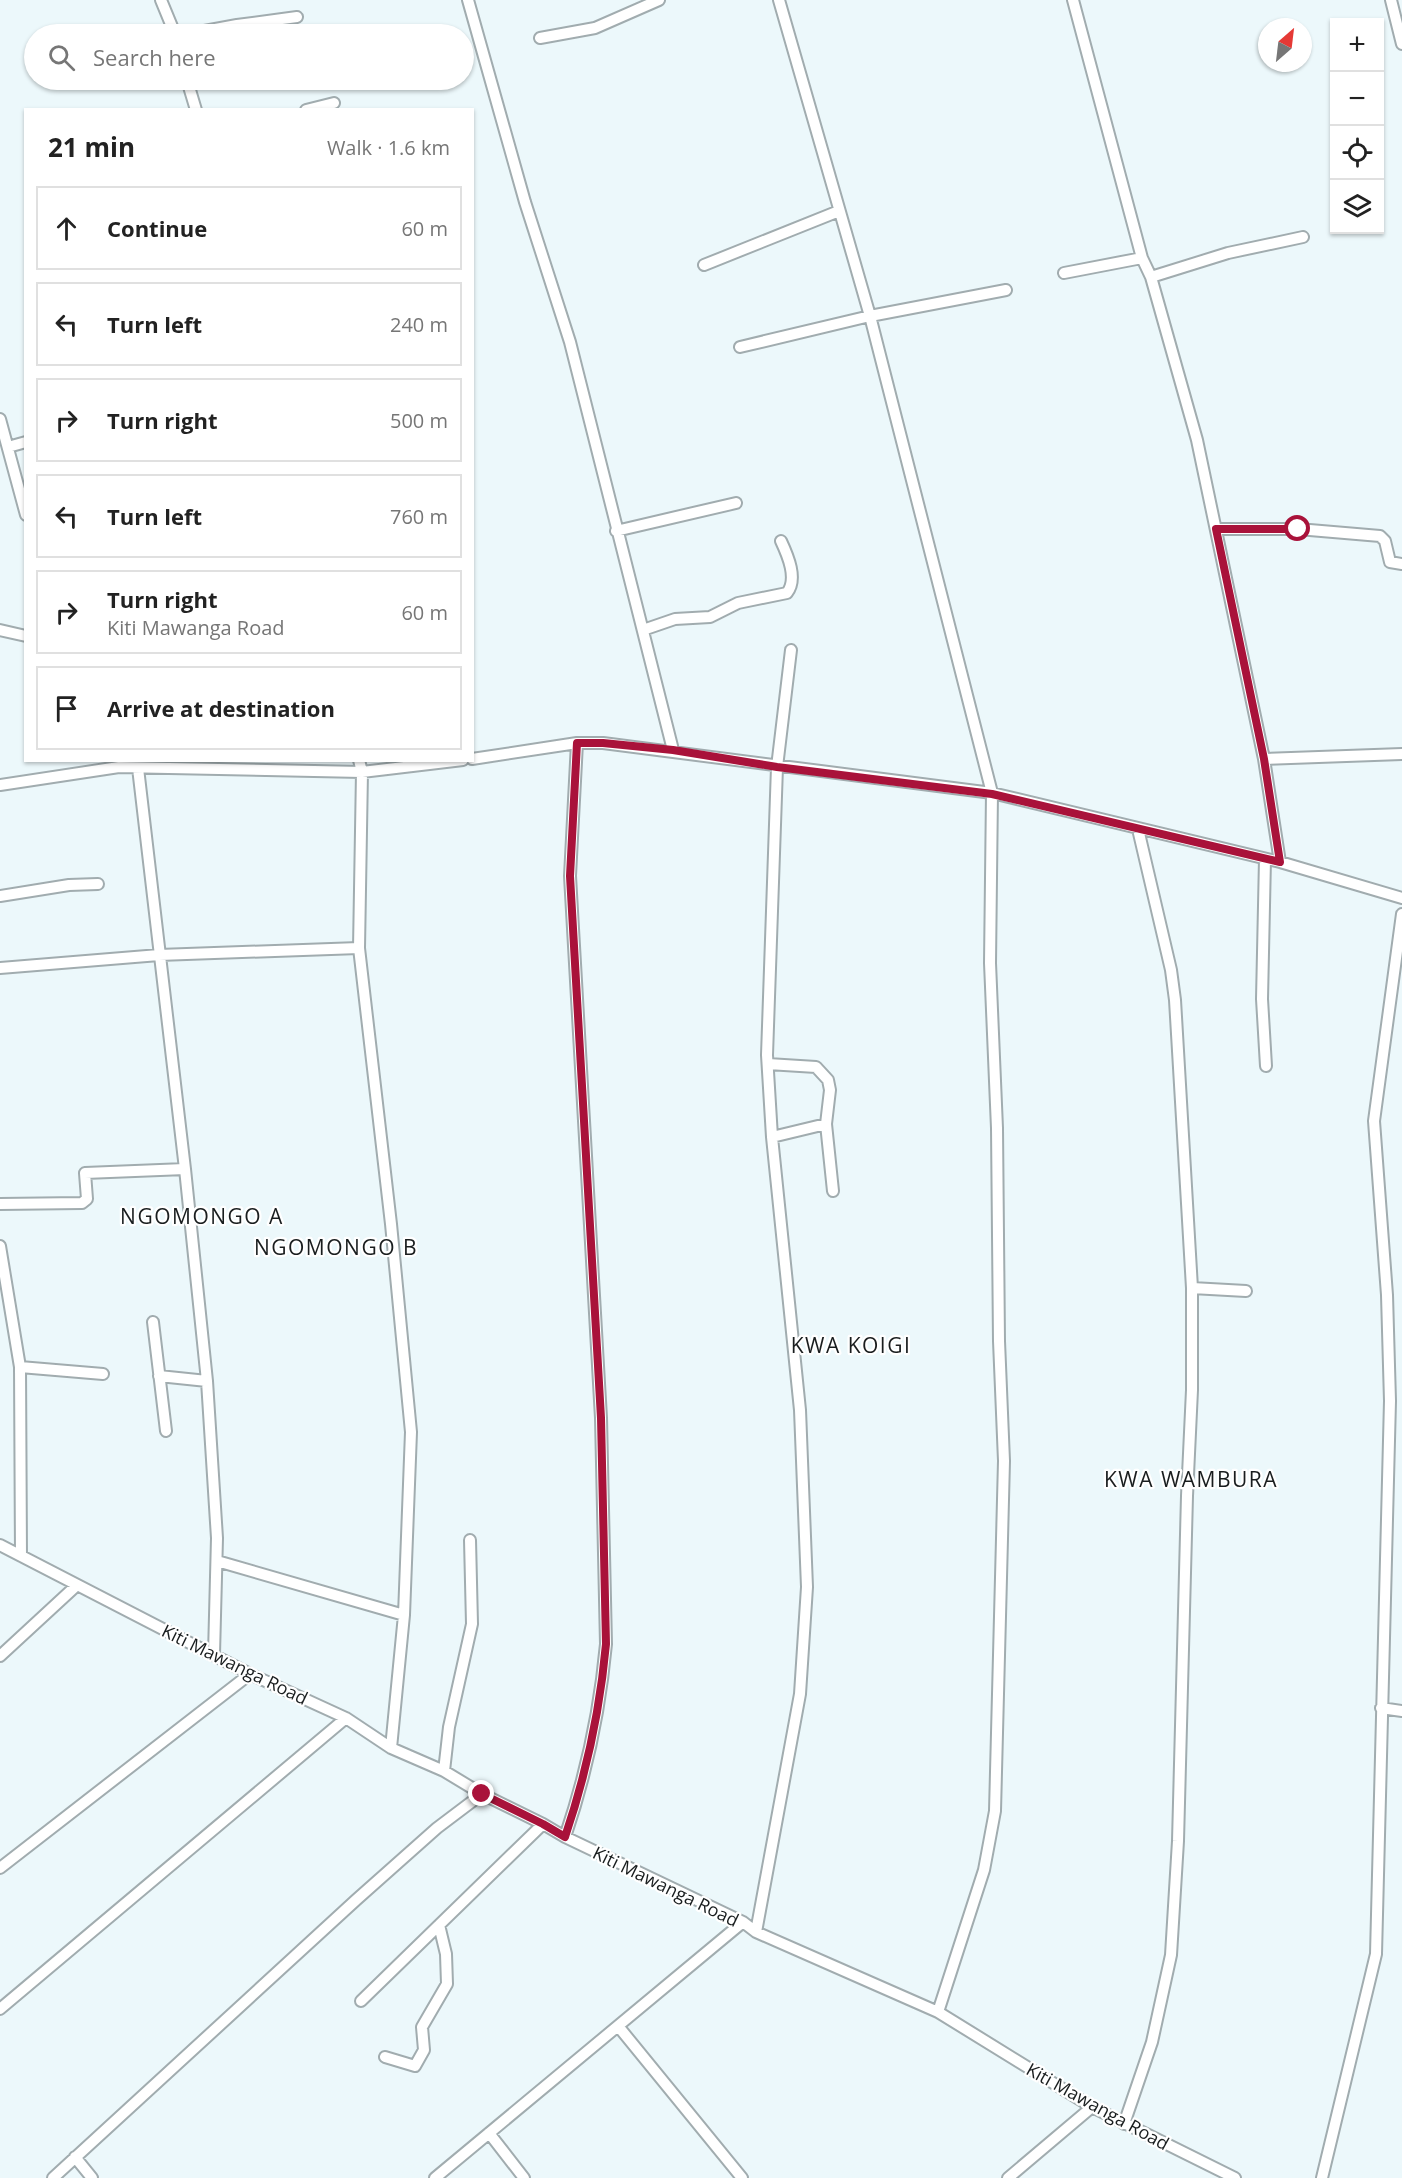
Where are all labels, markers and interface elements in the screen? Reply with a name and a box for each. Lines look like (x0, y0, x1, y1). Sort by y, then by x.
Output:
north arrow (1258, 18, 1312, 72)
map controls (1330, 18, 1384, 234)
button: + (1330, 18, 1384, 72)
search box (24, 24, 474, 90)
icon: search (45, 41, 78, 74)
text: Search here (93, 42, 216, 72)
button: − (1330, 72, 1384, 126)
button: locate (1330, 126, 1384, 180)
text: 21 min (48, 129, 135, 165)
text: Walk · 1.6 km (327, 134, 450, 161)
button: layers (1330, 180, 1384, 234)
icon: ahead (50, 212, 83, 245)
text: Continue (107, 213, 207, 243)
text: 60 m (401, 215, 448, 242)
icon: left (50, 308, 83, 341)
text: Turn left (107, 309, 202, 339)
text: 240 m (390, 311, 448, 338)
icon: right (50, 404, 83, 437)
text: Turn right (107, 405, 218, 435)
text: 500 m (390, 407, 448, 434)
icon: left (50, 500, 83, 533)
text: Turn left (107, 501, 202, 531)
text: 760 m (390, 503, 448, 530)
route start (1284, 515, 1310, 541)
text: Turn right (107, 584, 218, 614)
icon: right (50, 596, 83, 629)
text: 60 m (401, 599, 448, 626)
text: Kiti Mawanga Road (107, 614, 285, 641)
icon: arrive (50, 692, 83, 725)
text: Arrive at destination (107, 693, 335, 723)
district label: NGOMONGO A (120, 1202, 284, 1230)
district label: NGOMONGO B (254, 1233, 418, 1261)
district label: KWA KOIGI (791, 1331, 911, 1359)
district label: KWA WAMBURA (1104, 1465, 1278, 1493)
street label: Kiti Mawanga Road (158, 1618, 312, 1710)
route end (468, 1780, 494, 1806)
street label: Kiti Mawanga Road (589, 1840, 743, 1932)
street label: Kiti Mawanga Road (1022, 2057, 1174, 2155)

